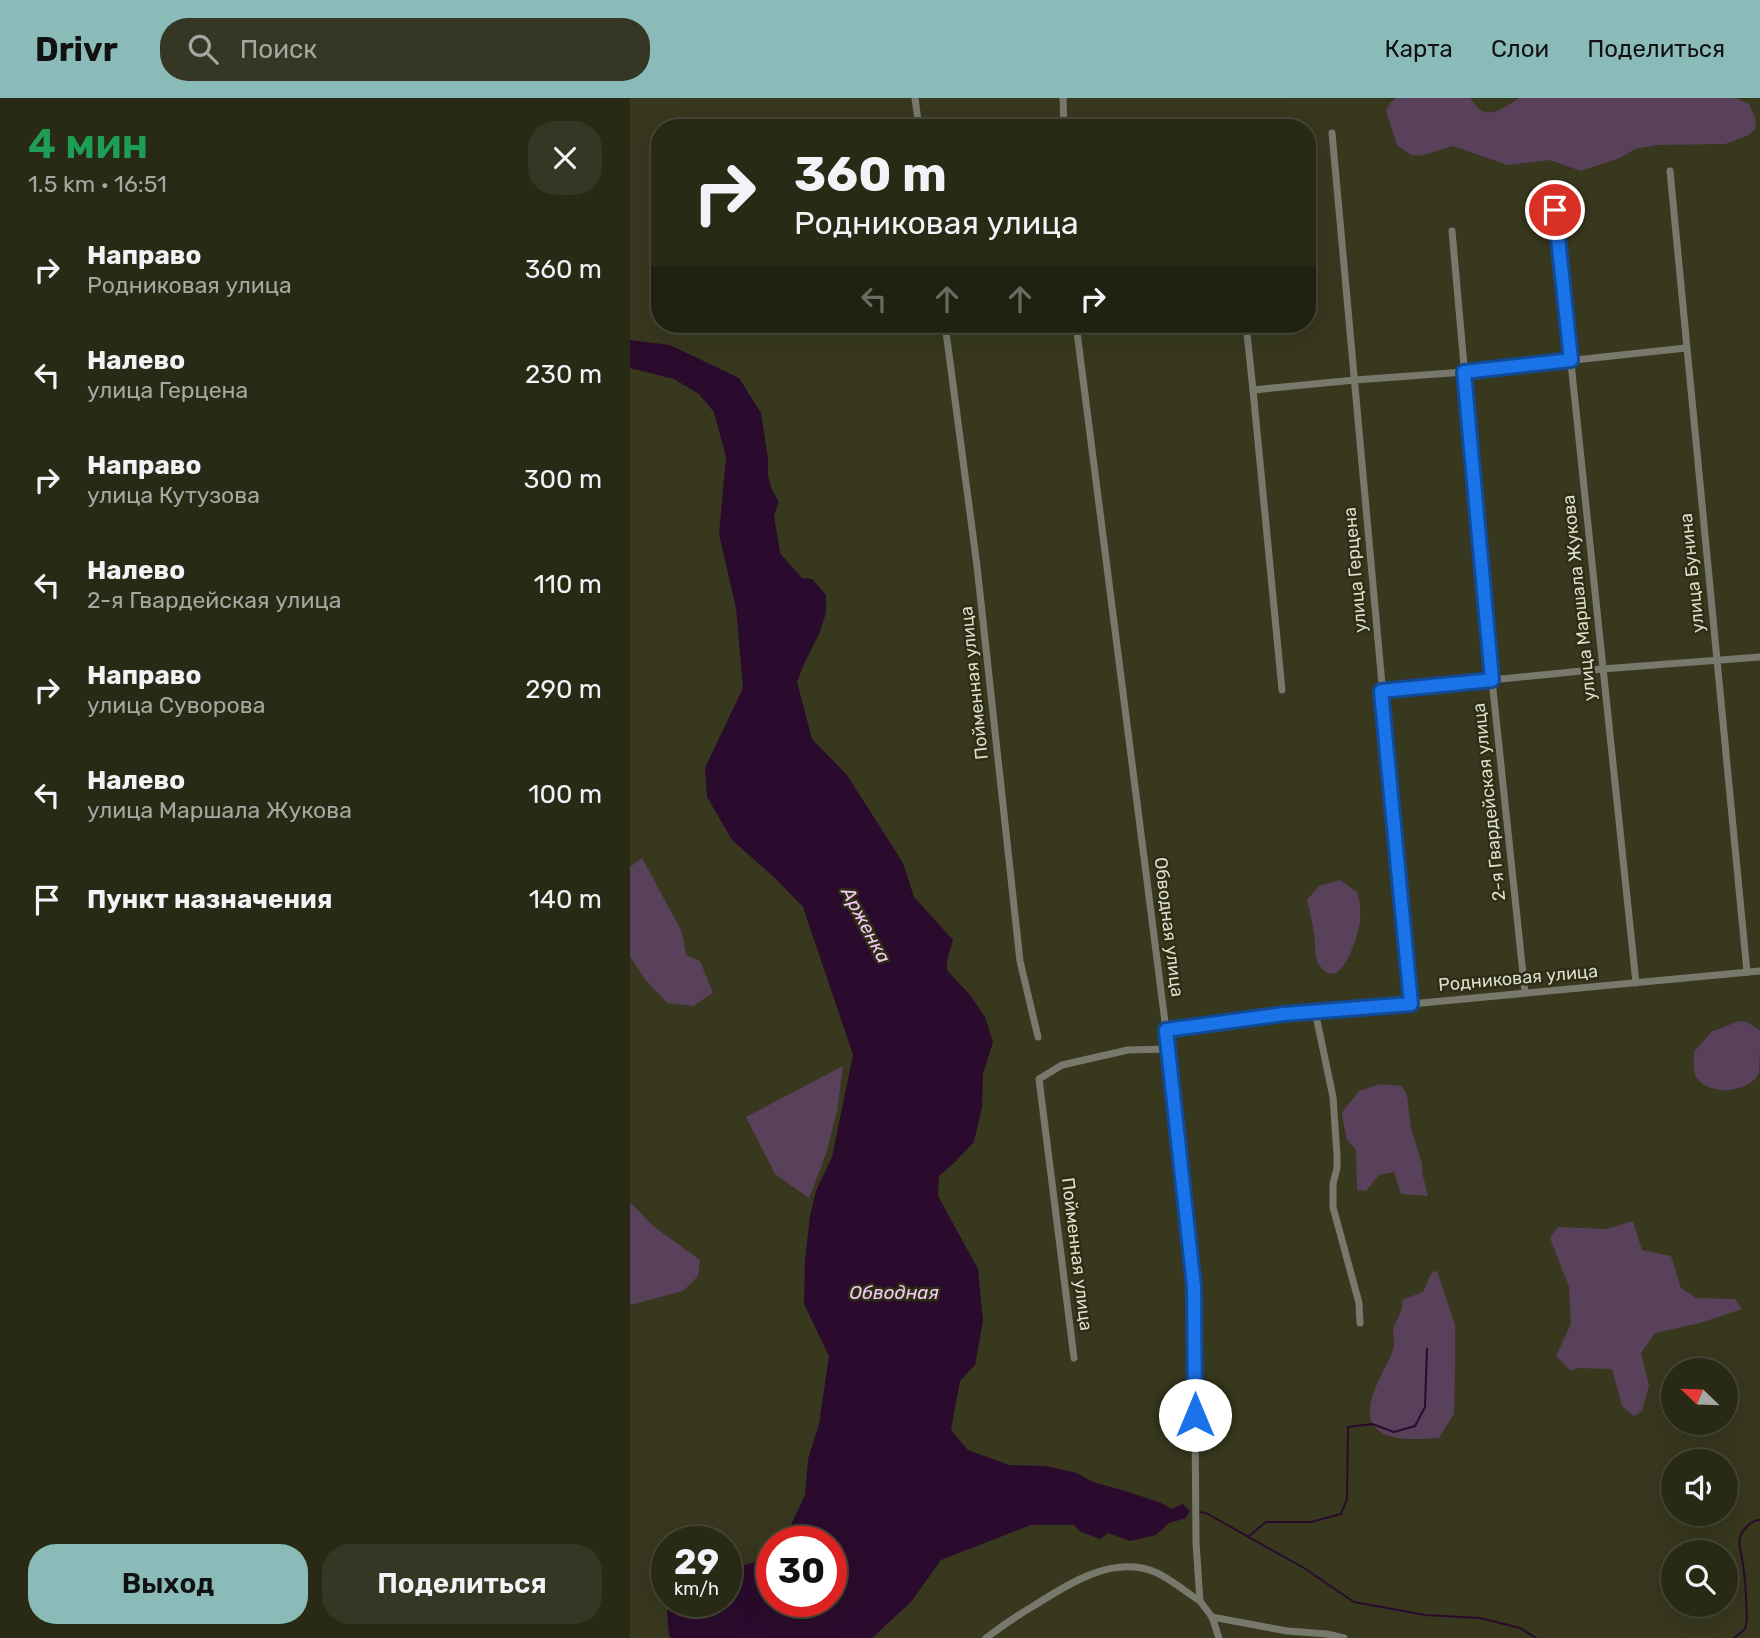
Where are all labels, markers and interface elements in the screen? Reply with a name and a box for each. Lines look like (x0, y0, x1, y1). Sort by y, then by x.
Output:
search box (160, 18, 650, 81)
text: Drivr (35, 30, 118, 69)
icon: search (184, 30, 222, 68)
text: Поиск (240, 34, 317, 65)
text: Карта (1384, 35, 1453, 63)
text: Слои (1491, 35, 1549, 63)
text: Поделиться (1587, 35, 1725, 63)
text: 4 мин (28, 119, 148, 169)
button: close (528, 121, 602, 195)
text: 360 m (794, 145, 947, 203)
icon: right (679, 147, 770, 238)
text: 1.5 km · 16:51 (28, 170, 167, 198)
pin (1525, 180, 1585, 240)
icon: arrive (1536, 191, 1574, 229)
text: Родниковая улица (794, 204, 1079, 242)
text: Направо (87, 240, 201, 271)
icon: right (28, 251, 66, 289)
text: 360 m (525, 254, 602, 285)
text: Родниковая улица (87, 271, 292, 299)
icon: left (855, 280, 893, 318)
icon: ahead (928, 280, 966, 318)
icon: ahead (1001, 280, 1039, 318)
icon: right (1074, 280, 1112, 318)
text: Налево (87, 345, 185, 376)
icon: left (28, 356, 66, 394)
text: 230 m (525, 359, 602, 390)
text: улица Герцена (87, 376, 248, 404)
text: Направо (87, 450, 201, 481)
icon: right (28, 461, 66, 499)
text: 300 m (524, 464, 602, 495)
text: улица Кутузова (87, 481, 260, 509)
street label: улица Маршала Жукова (1557, 494, 1601, 702)
street label: улица Герцена (1339, 506, 1371, 634)
street label: улица Бунина (1675, 512, 1709, 634)
text: Налево (87, 555, 185, 586)
icon: left (28, 566, 66, 604)
text: 110 m (534, 569, 602, 600)
text: 2-я Гвардейская улица (87, 586, 341, 614)
street label: Пойменная улица (955, 605, 993, 761)
text: Направо (87, 660, 201, 691)
icon: right (28, 671, 66, 709)
text: 290 m (525, 674, 602, 705)
text: улица Суворова (87, 691, 265, 719)
street label: 2-я Гвардейская улица (1468, 702, 1510, 902)
text: Налево (87, 765, 185, 796)
icon: left (28, 776, 66, 814)
text: 100 m (528, 779, 602, 810)
text: улица Маршала Жукова (87, 796, 352, 824)
street label: Обводная улица (1150, 856, 1188, 998)
icon: arrive (28, 881, 66, 919)
water label: Арженка (836, 882, 896, 967)
text: Пункт назначения (87, 884, 332, 915)
text: 140 m (529, 884, 602, 915)
street label: Родниковая улица (1437, 960, 1599, 996)
street label: Пойменная улица (1057, 1176, 1097, 1332)
water label: Обводная (849, 1281, 939, 1304)
north arrow (1661, 1358, 1738, 1435)
map controls (1661, 1358, 1738, 1617)
position arrow (1158, 1378, 1232, 1452)
button: sound (1661, 1449, 1738, 1526)
speed limit sign: 30 (756, 1526, 847, 1617)
button: search (1661, 1540, 1738, 1617)
text: 29 (674, 1541, 719, 1583)
button: Выход (28, 1544, 308, 1624)
button: Поделиться (322, 1544, 602, 1624)
text: km/h (674, 1578, 719, 1600)

